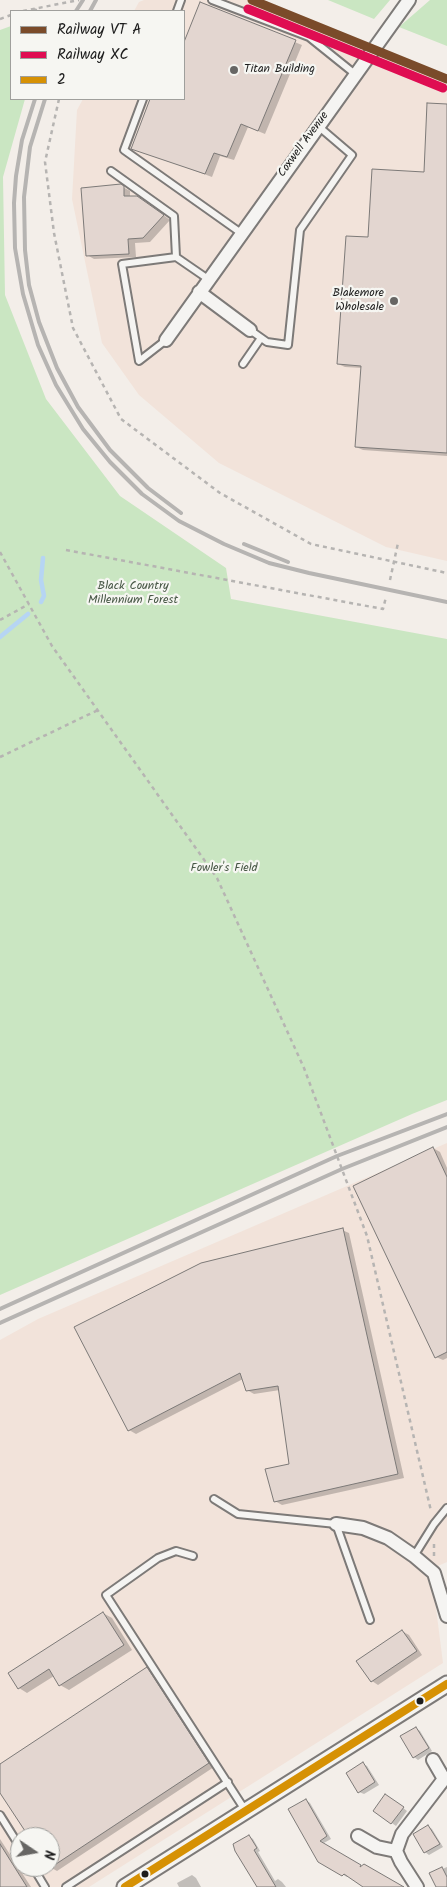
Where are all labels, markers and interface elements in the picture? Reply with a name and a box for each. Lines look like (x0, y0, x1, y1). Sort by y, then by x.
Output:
legend (10, 10, 185, 100)
text: Railway VT A (57, 18, 141, 42)
text: Railway XC (57, 43, 129, 67)
place label: Titan Building (244, 63, 315, 77)
marker: Titan Building (228, 64, 240, 76)
text: 2 (57, 68, 66, 92)
street label: Coxwell Avenue (275, 110, 333, 180)
place label: Blakemore Wholesale (332, 287, 384, 315)
marker: Blakemore Wholesale (388, 295, 400, 307)
park label: Black Country Millennium Forest (88, 580, 178, 608)
park label: Fowler's Field (190, 862, 258, 876)
unlabelled marker (415, 1696, 425, 1706)
north arrow (10, 1827, 60, 1877)
text: N (37, 1848, 60, 1862)
unlabelled marker (140, 1869, 150, 1879)

